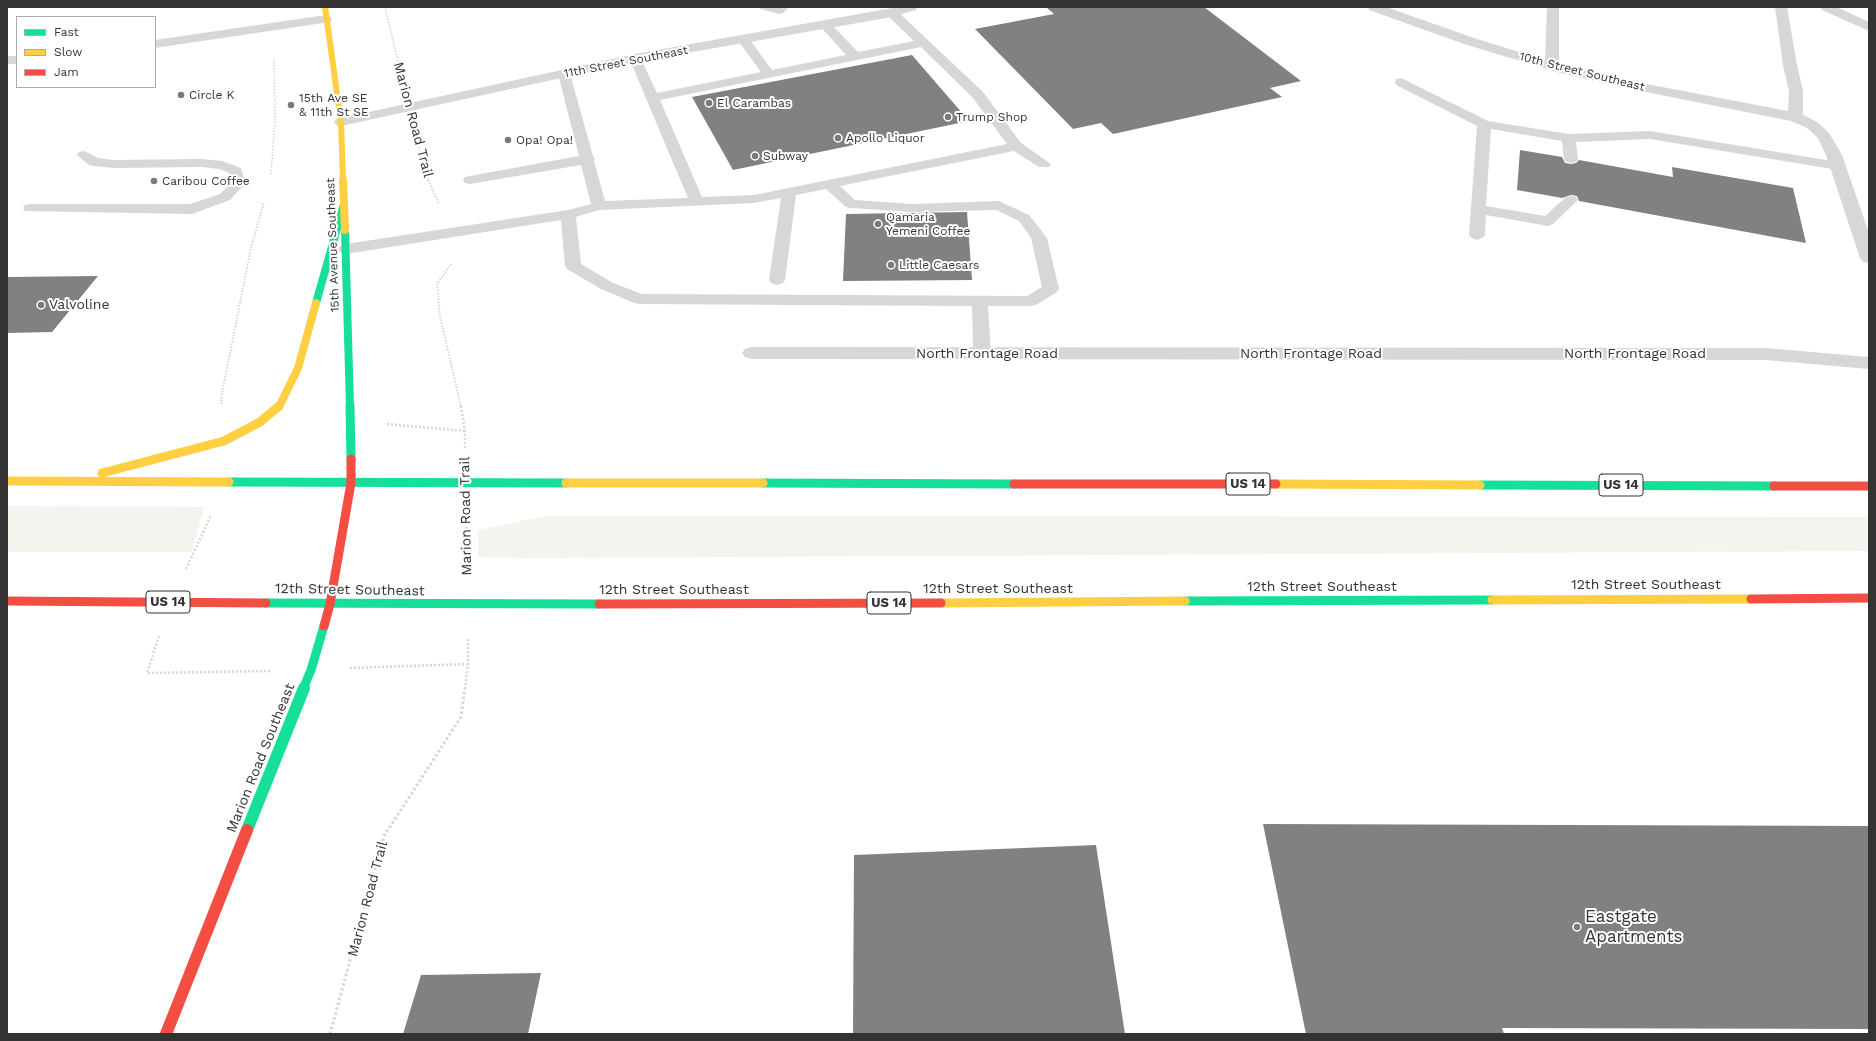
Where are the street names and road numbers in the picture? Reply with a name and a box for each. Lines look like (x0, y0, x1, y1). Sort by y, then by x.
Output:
street label: 11th Street Southeast (563, 43, 689, 81)
street label: 10th Street Southeast (1518, 49, 1646, 95)
street label: Marion Road Trail (389, 60, 437, 180)
street label: 15th Avenue Southeast (323, 178, 343, 312)
street label: North Frontage Road (916, 346, 1058, 362)
street label: North Frontage Road (1240, 346, 1382, 362)
street label: North Frontage Road (1564, 346, 1706, 362)
street label: Marion Road Trail (457, 456, 475, 576)
road number: US 14 (1226, 473, 1270, 495)
road number: US 14 (1599, 474, 1643, 496)
street label: 12th Street Southeast (1571, 577, 1721, 593)
street label: 12th Street Southeast (1247, 579, 1397, 595)
street label: 12th Street Southeast (275, 580, 425, 600)
street label: 12th Street Southeast (923, 581, 1073, 597)
street label: 12th Street Southeast (599, 582, 749, 598)
road number: US 14 (146, 591, 190, 613)
road number: US 14 (867, 592, 911, 614)
street label: Marion Road Southeast (223, 681, 299, 835)
street label: Marion Road Trail (344, 839, 392, 959)

